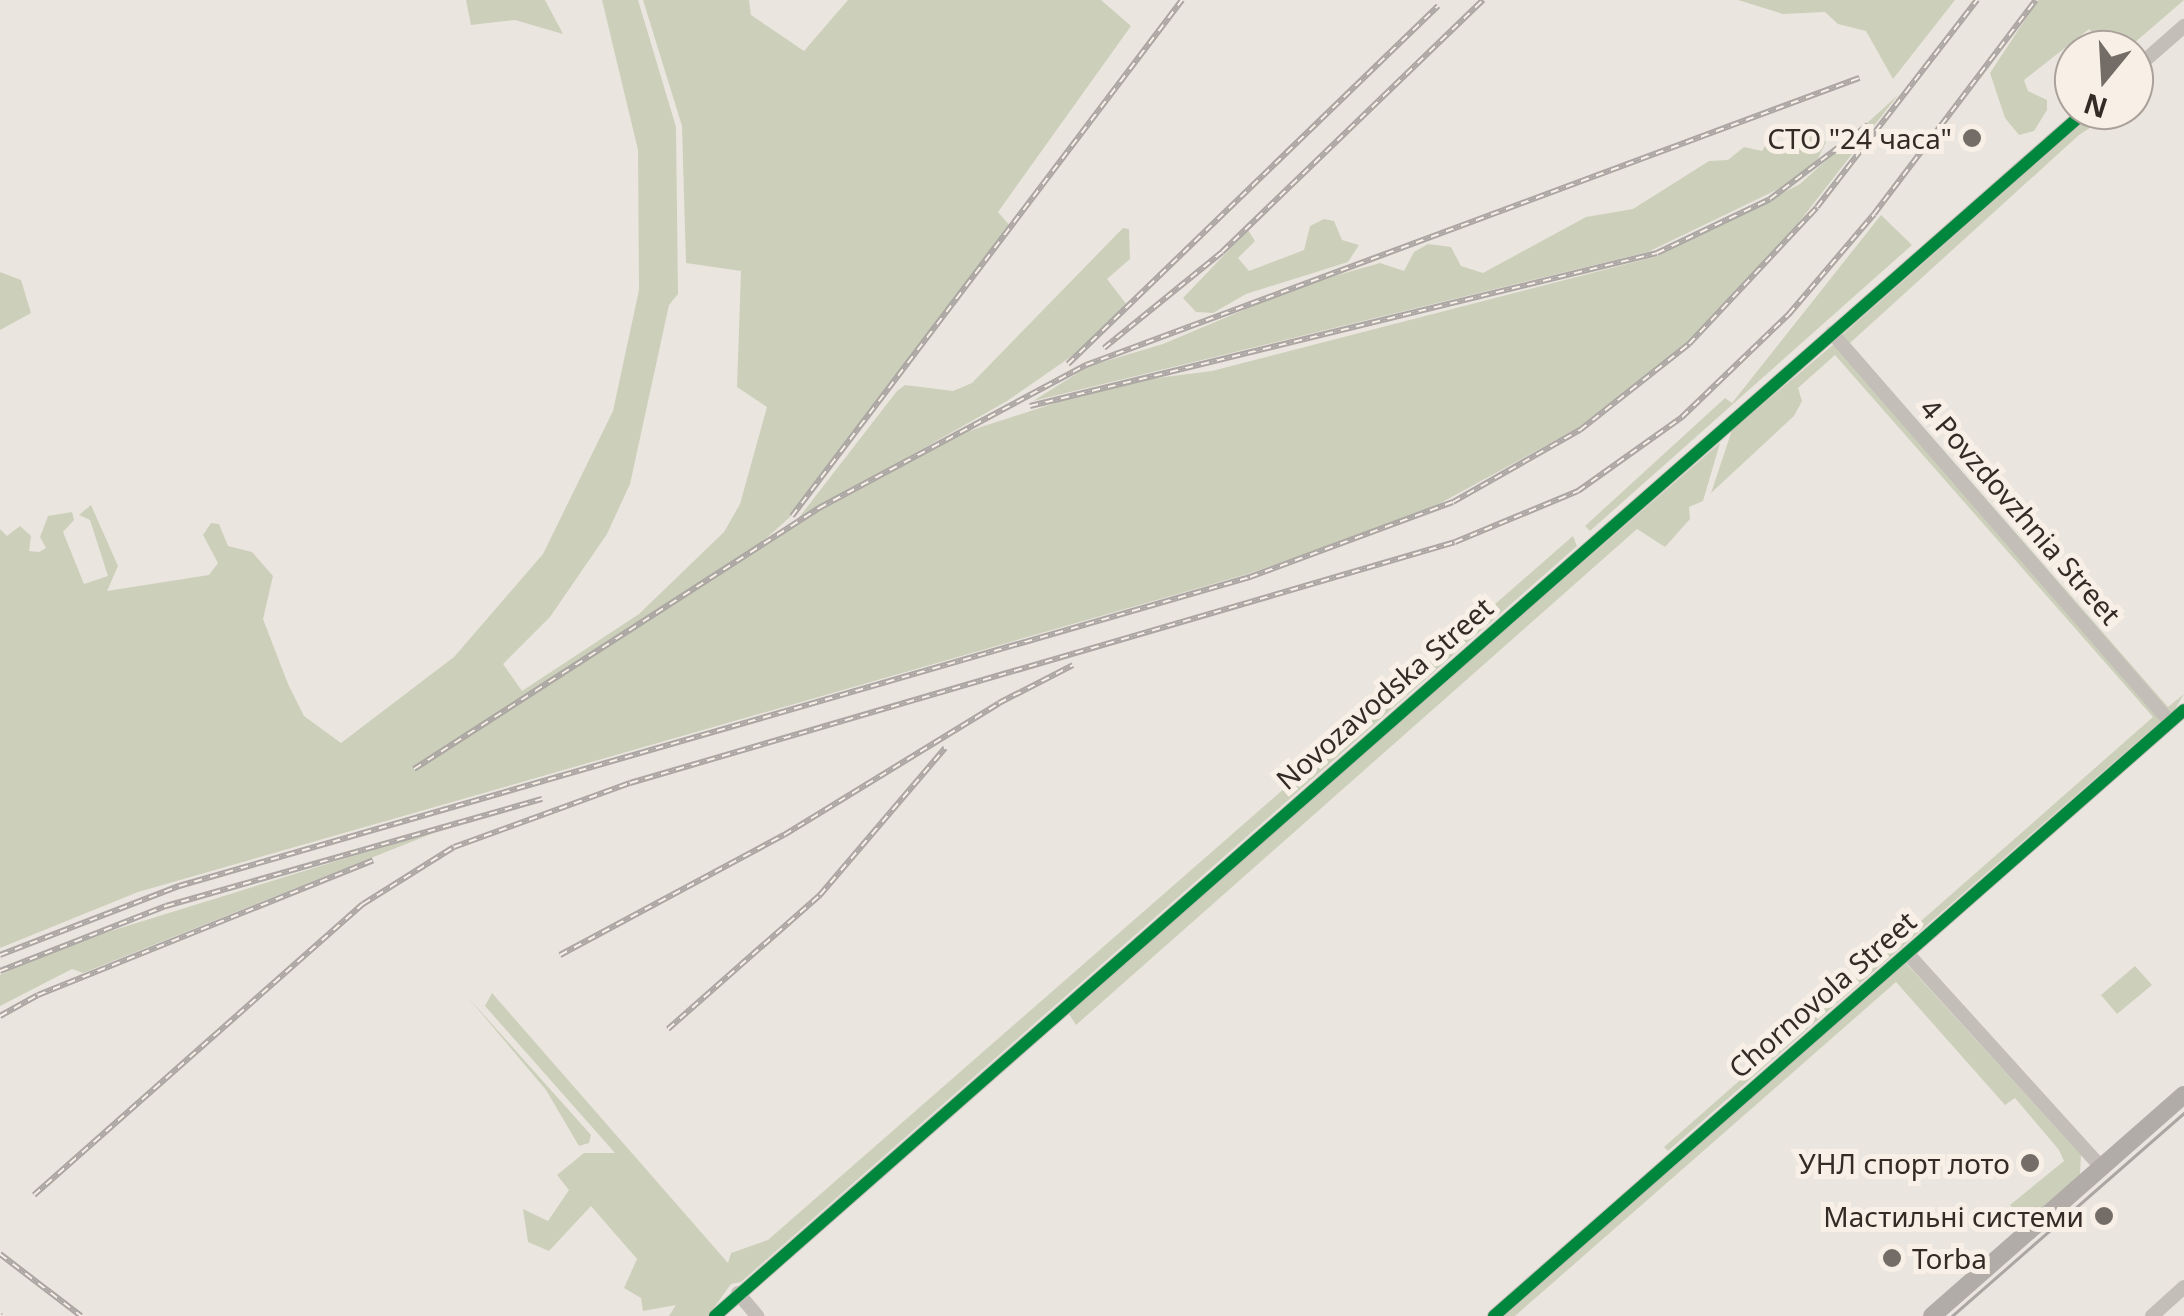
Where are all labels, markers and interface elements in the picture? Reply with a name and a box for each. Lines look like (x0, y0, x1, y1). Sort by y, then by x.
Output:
north arrow (2054, 30, 2154, 130)
text: N (2079, 85, 2112, 128)
place label: СТО "24 часа" (1767, 121, 1952, 155)
marker: СТО "24 часа" (1961, 127, 1983, 149)
street label: 4 Povzdovzhnia Street (1914, 391, 2128, 631)
street label: Novozavodska Street (1269, 590, 1499, 796)
street label: Chornovola Street (1722, 904, 1922, 1084)
place label: УНЛ спорт лото (1799, 1146, 2010, 1180)
marker: УНЛ спорт лото (2019, 1152, 2041, 1174)
place label: Мастильні системи (1823, 1199, 2084, 1233)
marker: Мастильні системи (2093, 1205, 2115, 1227)
place label: Torba (1912, 1241, 1987, 1275)
marker: Torba (1881, 1247, 1903, 1269)

